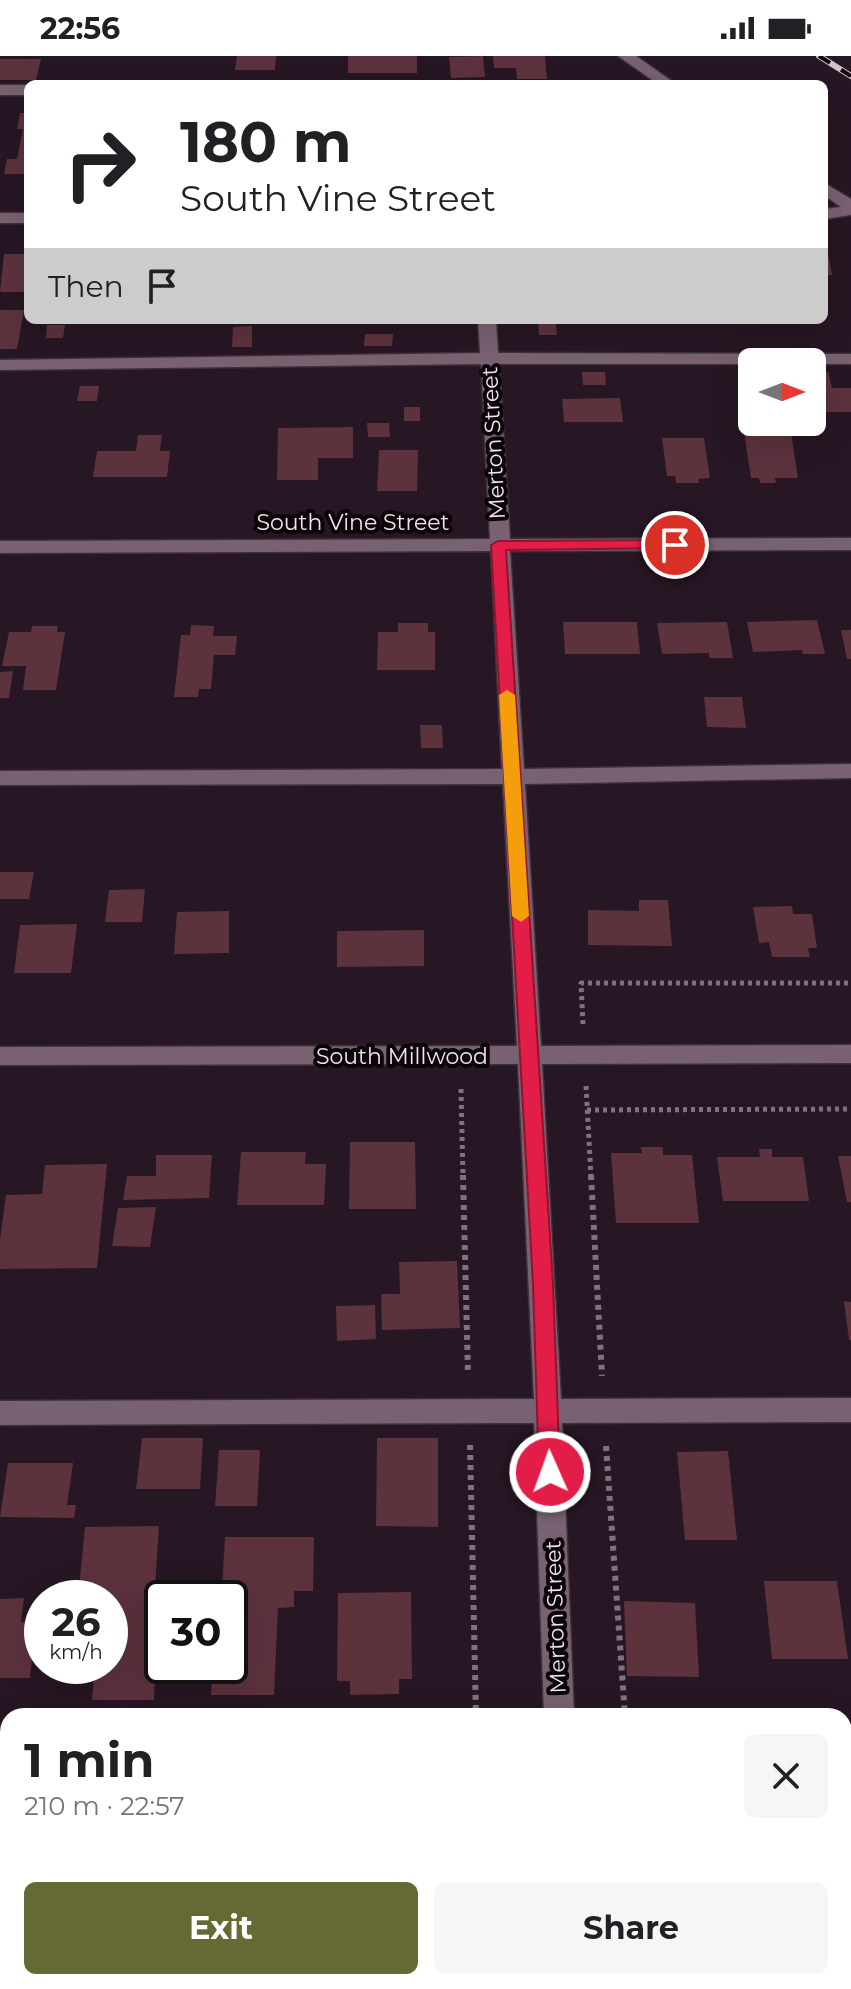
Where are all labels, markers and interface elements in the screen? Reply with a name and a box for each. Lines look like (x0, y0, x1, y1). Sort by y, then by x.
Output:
text: 22:56 (40, 10, 120, 47)
text: 180 m (180, 108, 352, 176)
icon: right (48, 112, 152, 216)
text: South Vine Street (180, 176, 496, 220)
icon: arrive (140, 264, 184, 308)
text: Then (48, 268, 124, 305)
north arrow (738, 348, 826, 436)
map controls (738, 348, 826, 436)
street label: Merton Street (476, 366, 511, 520)
street label: South Vine Street (257, 509, 450, 536)
pin (641, 511, 709, 579)
icon: arrive (653, 523, 697, 567)
street label: South Millwood (316, 1043, 488, 1070)
position arrow (508, 1430, 592, 1514)
street label: Merton Street (539, 1540, 572, 1694)
speed limit sign: 30 (144, 1580, 248, 1684)
text: 26 (51, 1597, 101, 1646)
text: km/h (49, 1640, 103, 1664)
text: 1 min (24, 1731, 154, 1789)
button: close (744, 1734, 828, 1818)
text: 210 m · 22:57 (24, 1790, 185, 1822)
button: Exit (24, 1882, 418, 1974)
button: Share (434, 1882, 828, 1974)

